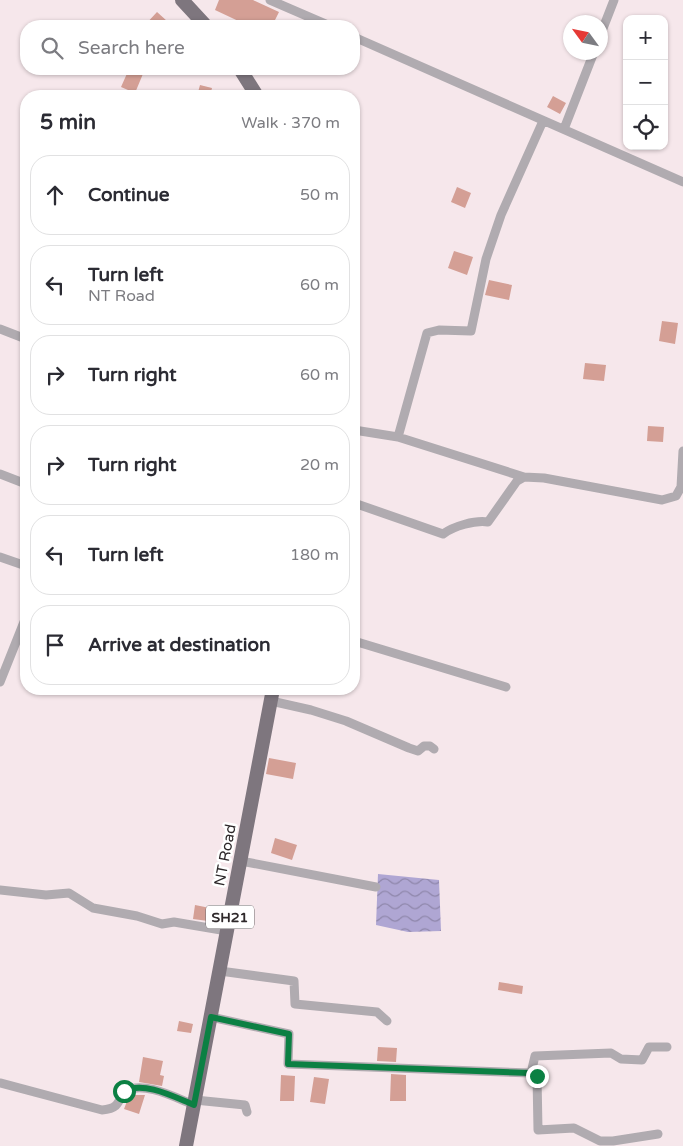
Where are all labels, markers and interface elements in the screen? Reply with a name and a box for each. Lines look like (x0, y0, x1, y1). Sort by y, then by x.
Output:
north arrow (563, 15, 608, 60)
map controls (623, 15, 668, 150)
button: + (623, 15, 668, 60)
search box (20, 20, 360, 75)
icon: search (38, 34, 66, 62)
text: Search here (78, 37, 185, 59)
button: − (623, 60, 668, 105)
button: locate (623, 105, 668, 150)
text: 5 min (40, 110, 96, 135)
text: Walk · 370 m (241, 113, 340, 133)
icon: ahead (41, 181, 69, 209)
text: Continue (88, 184, 170, 206)
text: 50 m (300, 185, 339, 205)
text: Turn left (88, 264, 164, 286)
icon: left (41, 271, 69, 299)
text: 60 m (300, 275, 339, 295)
text: NT Road (88, 286, 155, 306)
icon: right (41, 361, 69, 389)
text: Turn right (88, 364, 176, 386)
text: 60 m (300, 365, 339, 385)
icon: right (41, 451, 69, 479)
text: Turn right (88, 454, 176, 476)
text: 20 m (300, 455, 339, 475)
icon: left (41, 541, 69, 569)
text: Turn left (88, 544, 164, 566)
text: 180 m (290, 545, 339, 565)
icon: arrive (41, 631, 69, 659)
text: Arrive at destination (88, 634, 271, 656)
street label: NT Road (210, 822, 240, 888)
road number: SH21 (206, 906, 254, 929)
route end (526, 1065, 549, 1088)
route start (113, 1080, 136, 1103)

